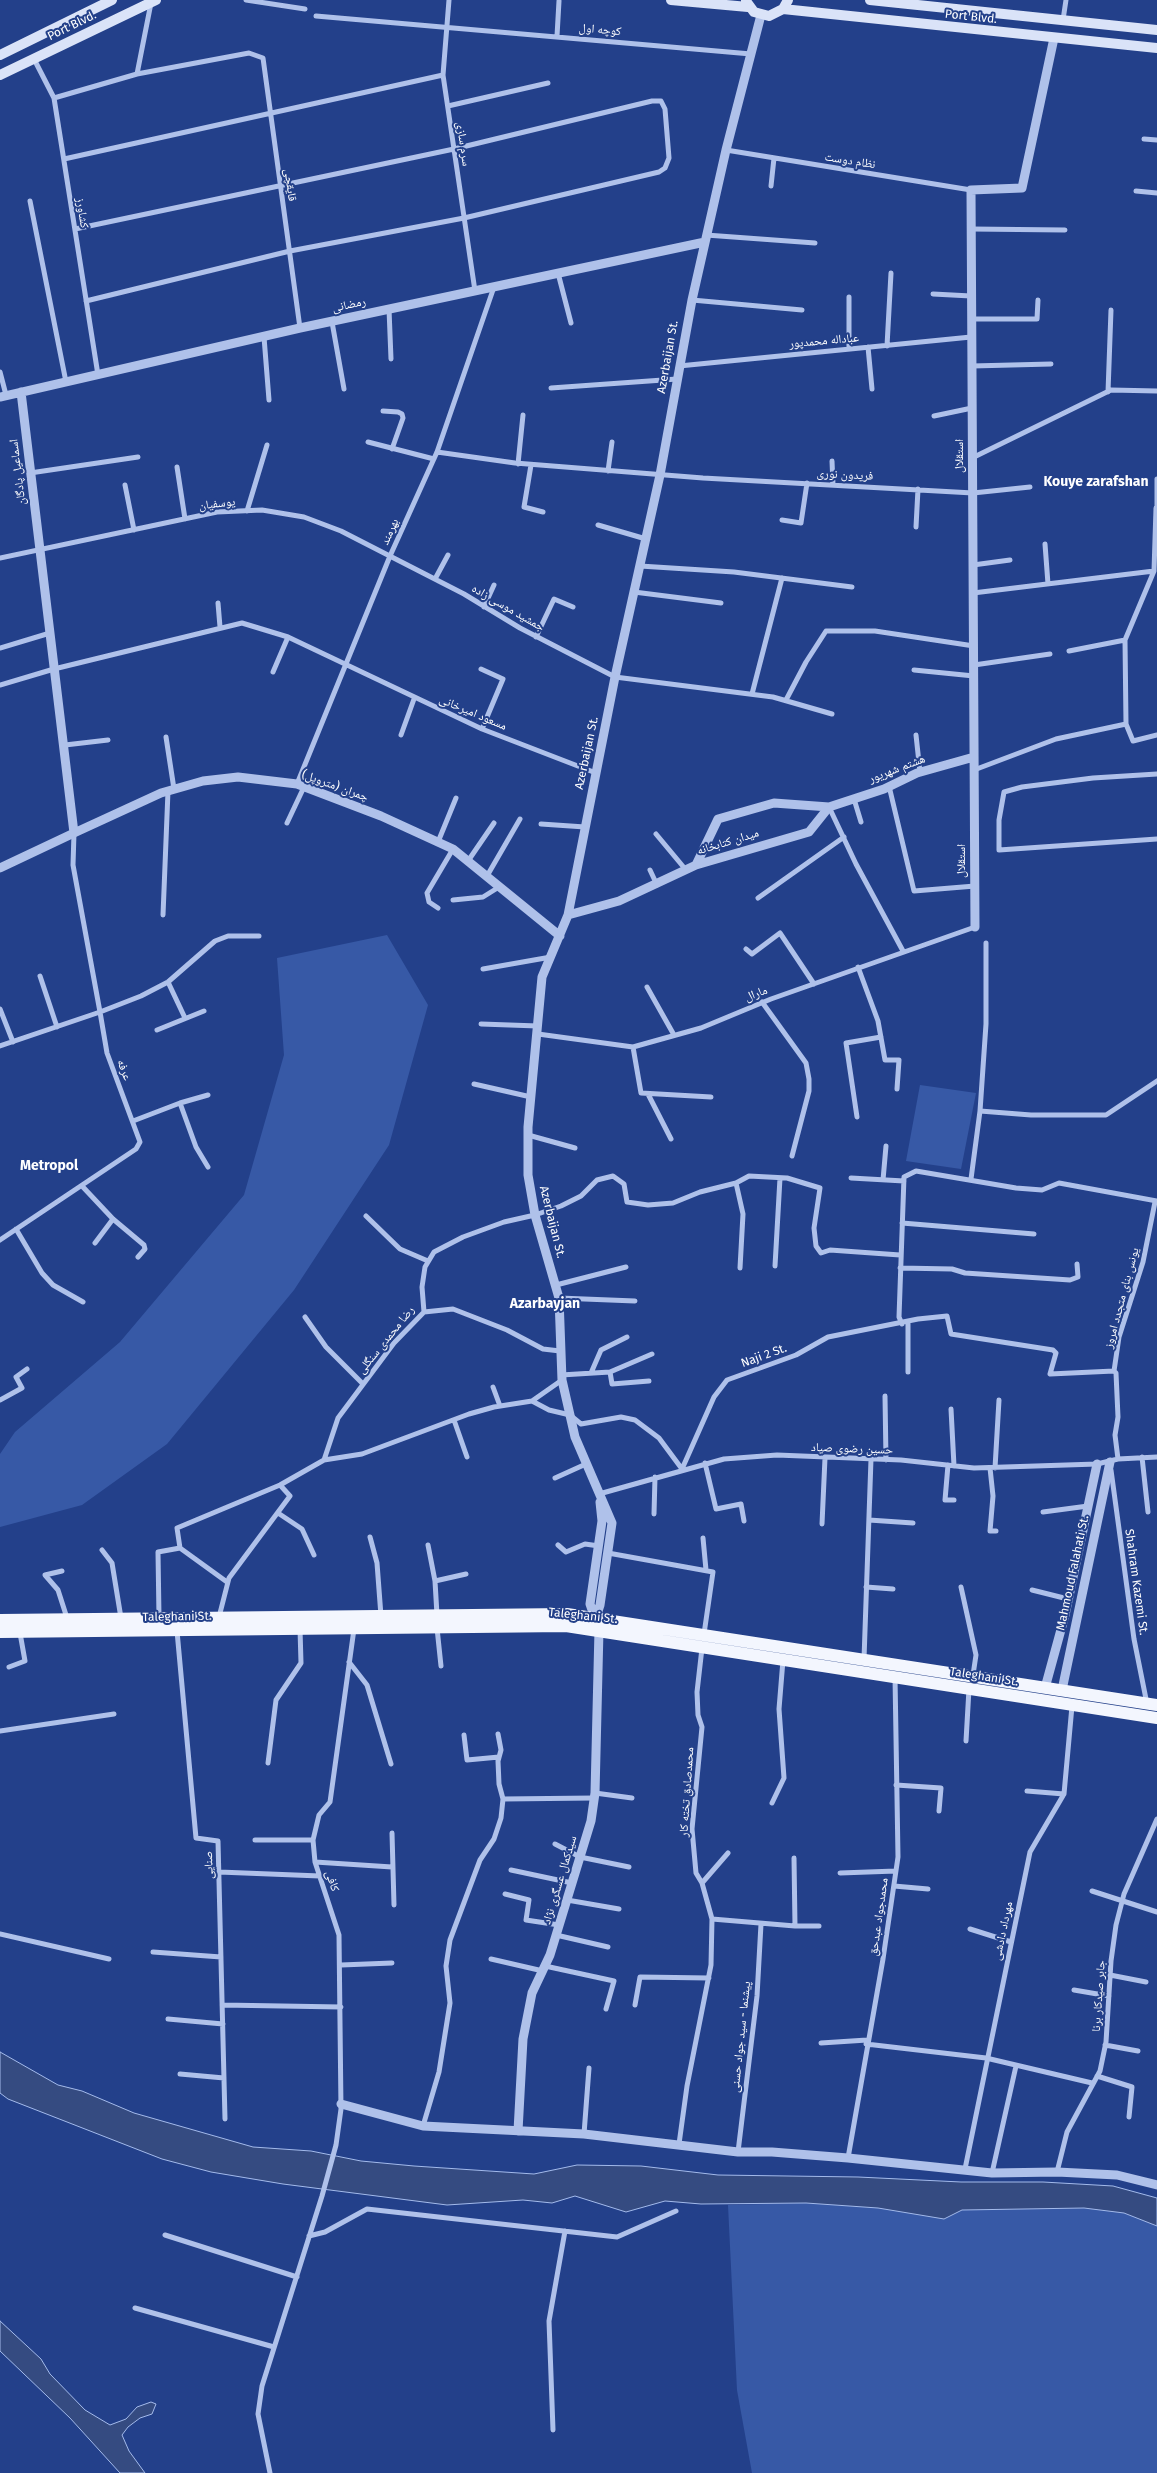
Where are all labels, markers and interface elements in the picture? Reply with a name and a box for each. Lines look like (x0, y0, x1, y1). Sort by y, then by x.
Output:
street label: Port Blvd. (944, 7, 998, 27)
street label: Port Blvd. (45, 8, 99, 44)
street label: کوچه اول (578, 21, 622, 39)
street label: سرم سازی (453, 121, 473, 167)
street label: نظام دوست (824, 150, 876, 172)
street label: قایقچی (281, 168, 299, 202)
street label: کشاورز (72, 197, 92, 229)
street label: رمضانی (331, 294, 367, 316)
street label: Azerbaijan St. (654, 319, 682, 395)
street label: عباداله محمدپور (788, 331, 860, 351)
street label: اسماعیل پادگان (7, 438, 29, 506)
street label: استقلال (953, 439, 967, 473)
street label: فریدون نوری (816, 466, 874, 484)
district label: Kouye zarafshan (1043, 474, 1149, 490)
street label: یوسفیان (198, 495, 236, 513)
street label: بهرمند (378, 517, 402, 547)
street label: جمشید موسی زاده (469, 581, 547, 635)
street label: مسعود امیرخانی (437, 692, 509, 734)
street label: Azerbaijan St. (572, 715, 602, 791)
street label: هشتم شهریور (867, 752, 927, 786)
street label: چمران (متروپل) (300, 767, 370, 805)
street label: میدان کتابخانه (695, 826, 761, 858)
street label: استقلال (955, 844, 969, 878)
street label: مارال (743, 983, 769, 1005)
street label: عرفه (114, 1057, 134, 1083)
district label: Metropol (20, 1158, 78, 1174)
street label: Azerbaijan St. (536, 1184, 568, 1260)
street label: یونس بنای متجدد امروز (1102, 1246, 1142, 1350)
district label: Azarbayjan (510, 1296, 580, 1312)
street label: رضا محمدی سنگلی (354, 1303, 418, 1377)
street label: Naji 2 St. (739, 1341, 789, 1371)
street label: حسین رضوی صیاد (811, 1440, 893, 1458)
street label: Mahmoud Falahati St. (1054, 1514, 1092, 1632)
street label: Shahram Kazemi St. (1121, 1528, 1151, 1636)
street label: Taleghani St. (548, 1605, 618, 1627)
street label: Taleghani St. (142, 1609, 212, 1625)
street label: Taleghani St. (949, 1664, 1019, 1690)
street label: محمدصادق تخته کار (677, 1747, 697, 1837)
street label: سیدکمال عسگری نژاد (540, 1834, 580, 1926)
street label: صنایی (201, 1851, 217, 1879)
street label: کافی (322, 1869, 342, 1893)
street label: محمدجواد عبدحق (866, 1877, 892, 1957)
street label: مهرداد دادشی (990, 1900, 1016, 1962)
street label: جابر صیدکار برنا (1089, 1960, 1109, 2032)
street label: پیشنما - سید جواد حسنی (728, 1981, 754, 2093)

